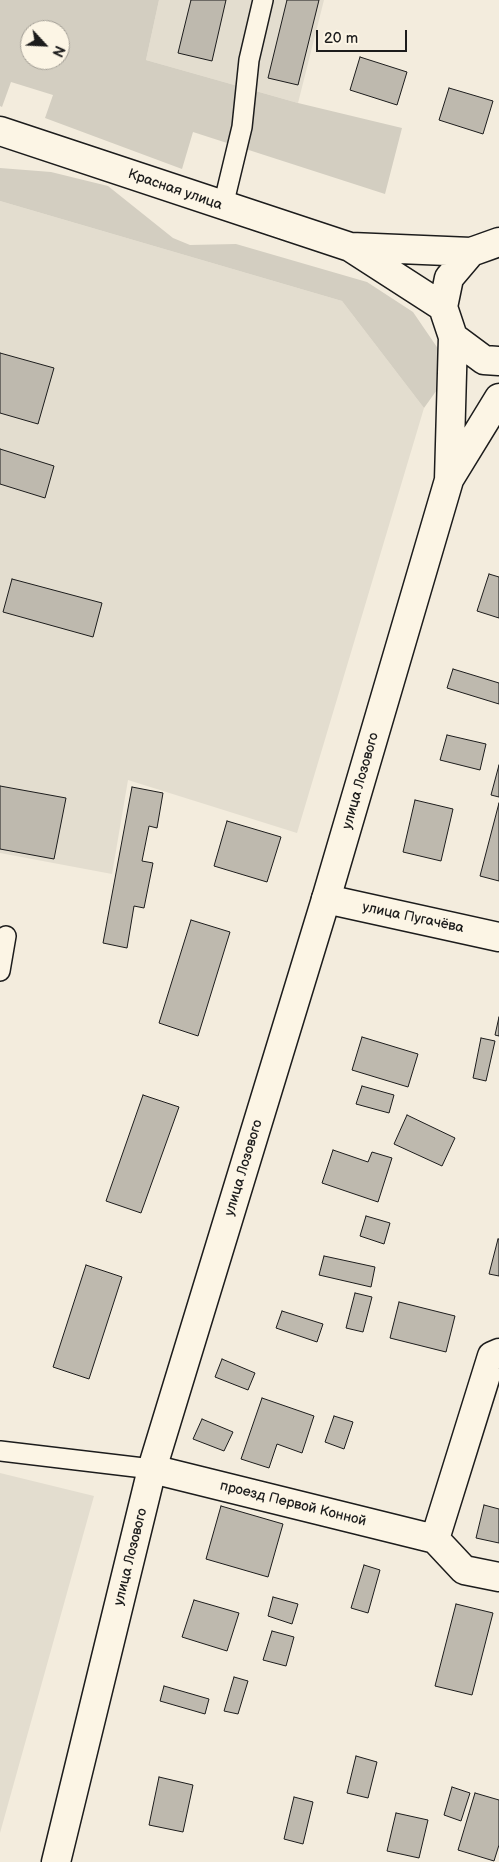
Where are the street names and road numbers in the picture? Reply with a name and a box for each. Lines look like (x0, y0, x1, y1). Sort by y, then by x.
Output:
street label: Красная улица (126, 166, 224, 214)
street label: улица Лозового (339, 731, 383, 831)
street label: улица Пугачёва (361, 899, 465, 937)
street label: улица Лозового (221, 1118, 267, 1218)
street label: проезд Первой Конной (218, 1478, 368, 1530)
street label: улица Лозового (111, 1507, 151, 1607)

